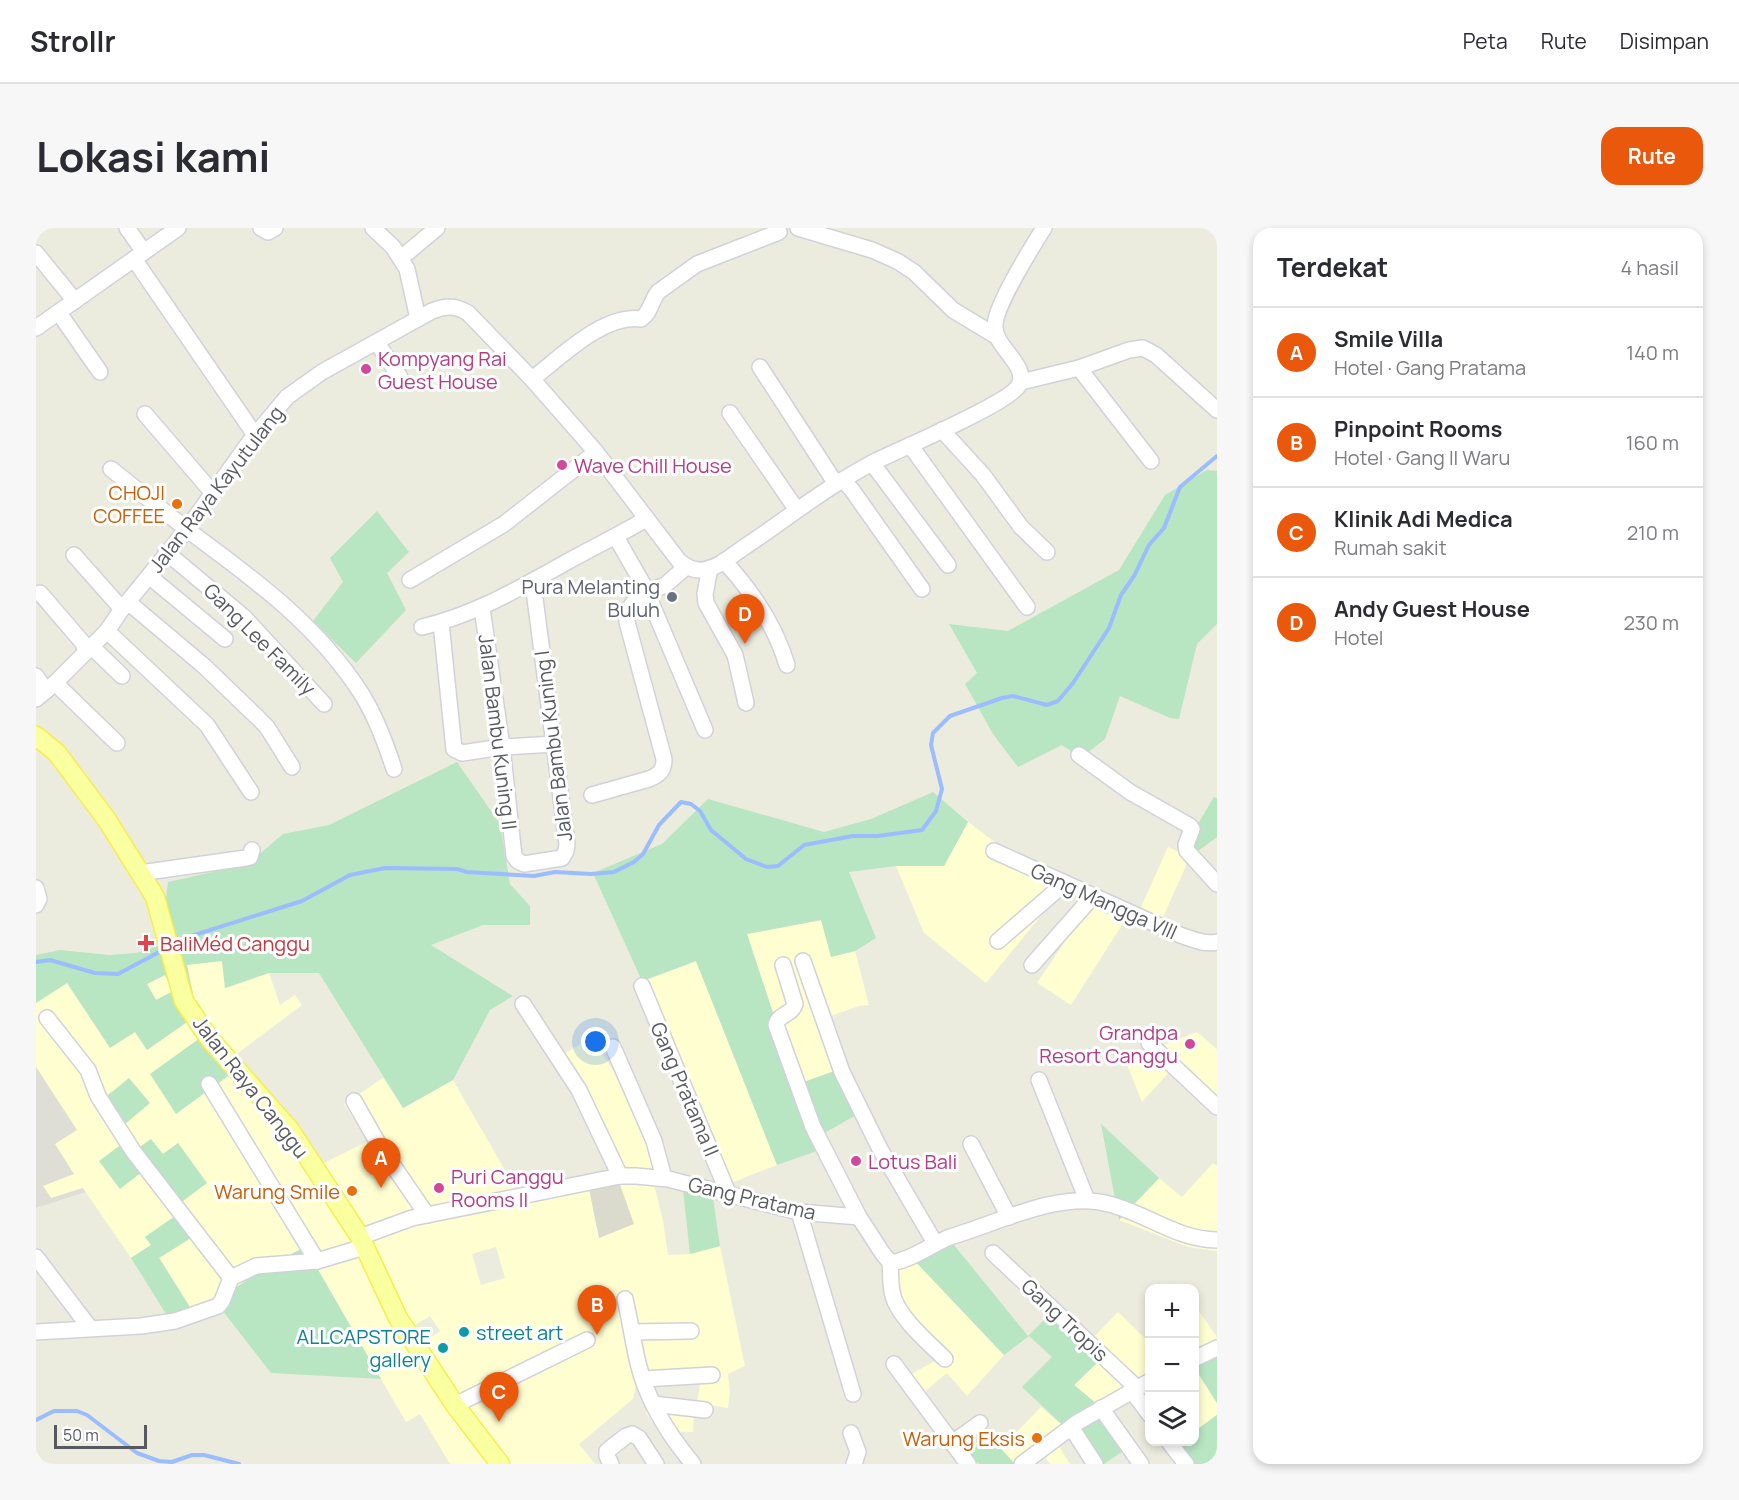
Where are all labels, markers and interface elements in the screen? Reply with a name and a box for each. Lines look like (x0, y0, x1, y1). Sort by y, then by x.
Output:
text: Strollr (30, 22, 116, 60)
text: Peta (1463, 27, 1508, 55)
text: Rute (1541, 27, 1587, 55)
text: Disimpan (1620, 27, 1709, 55)
text: Lokasi kami (36, 127, 270, 185)
button: Rute (1601, 127, 1703, 185)
text: Terdekat (1277, 249, 1388, 285)
text: 4 hasil (1620, 254, 1679, 281)
text: Smile Villa (1334, 324, 1443, 354)
text: A (1290, 339, 1303, 366)
text: 140 m (1626, 339, 1679, 366)
place label: Kompyang Rai Guest House (378, 345, 507, 395)
text: Hotel · Gang Pratama (1334, 354, 1526, 381)
marker: Kompyang Rai Guest House (359, 362, 373, 376)
street label: Jalan Raya Kayutulang (142, 400, 290, 578)
text: Pinpoint Rooms (1334, 414, 1502, 444)
text: B (1290, 429, 1303, 456)
text: 160 m (1626, 429, 1679, 456)
text: Hotel · Gang II Waru (1334, 444, 1510, 471)
place label: Wave Chill House (574, 452, 732, 479)
marker: Wave Chill House (555, 458, 569, 472)
place label: CHOJI COFFEE (93, 479, 165, 529)
marker: CHOJI COFFEE (170, 497, 184, 511)
text: Klinik Adi Medica (1334, 504, 1513, 534)
text: C (1289, 519, 1304, 546)
text: 210 m (1627, 519, 1679, 546)
text: Rumah sakit (1334, 534, 1447, 561)
place label: Pura Melanting Buluh (522, 573, 660, 623)
street label: Gang Lee Family (198, 577, 322, 701)
marker: Pura Melanting Buluh (665, 590, 679, 604)
pin: D (726, 594, 764, 644)
text: Andy Guest House (1334, 594, 1530, 624)
text: D (1289, 609, 1304, 636)
text: 230 m (1623, 609, 1679, 636)
text: Hotel (1334, 624, 1384, 651)
street label: Jalan Bambu Kuning II (473, 633, 523, 831)
street label: Jalan Bambu Kuning I (528, 649, 578, 843)
street label: Gang Mangga VIII (1027, 857, 1181, 945)
place label: BaliMéd Canggu (160, 930, 310, 957)
marker: BaliMéd Canggu (137, 934, 155, 952)
street label: Jalan Raya Canggu (187, 1010, 315, 1164)
street label: Gang Pratama II (645, 1018, 725, 1160)
place label: Grandpa Resort Canggu (1039, 1019, 1178, 1069)
your location (581, 1027, 610, 1056)
marker: Grandpa Resort Canggu (1183, 1037, 1197, 1051)
pin: A (362, 1138, 400, 1188)
place label: Lotus Bali (868, 1148, 957, 1175)
marker: Lotus Bali (849, 1154, 863, 1168)
place label: Puri Canggu Rooms ll (451, 1163, 564, 1213)
street label: Gang Pratama (686, 1170, 818, 1226)
place label: Warung Smile (214, 1178, 340, 1205)
marker: Puri Canggu Rooms ll (432, 1181, 446, 1195)
marker: Warung Smile (345, 1184, 359, 1198)
street label: Gang Tropis (1016, 1273, 1114, 1367)
map controls (1145, 1284, 1199, 1446)
button: + (1145, 1284, 1199, 1338)
pin: B (578, 1286, 616, 1335)
place label: street art (476, 1319, 563, 1346)
place label: ALLCAPSTORE gallery (297, 1323, 431, 1373)
marker: street art (457, 1325, 471, 1339)
button: − (1145, 1338, 1199, 1392)
marker: ALLCAPSTORE gallery (436, 1341, 450, 1355)
pin: C (480, 1372, 518, 1422)
button: layers (1145, 1392, 1199, 1446)
scale bar (54, 1422, 147, 1450)
text: 50 m (63, 1424, 99, 1446)
place label: Warung Eksis (902, 1425, 1025, 1452)
marker: Warung Eksis (1030, 1431, 1044, 1445)

